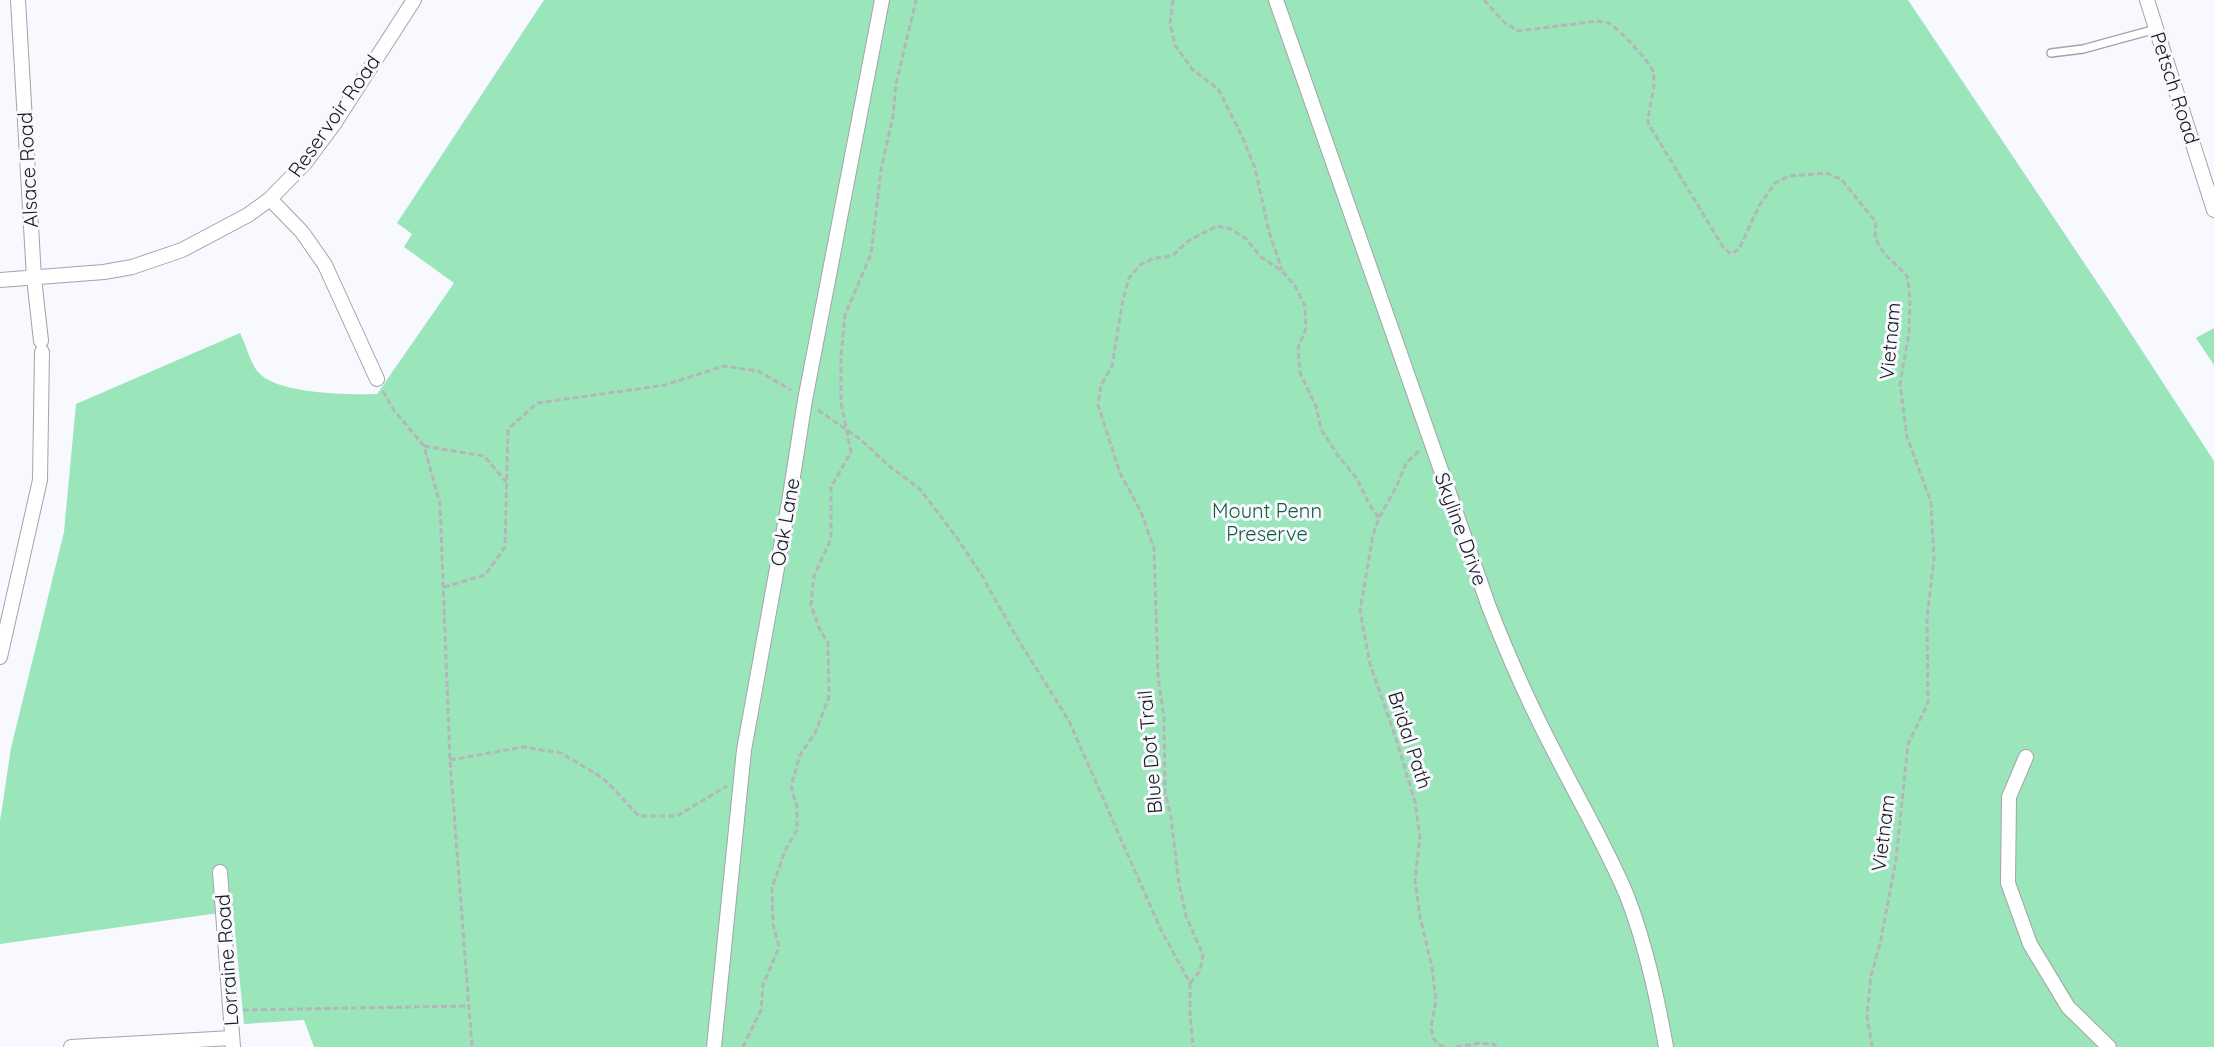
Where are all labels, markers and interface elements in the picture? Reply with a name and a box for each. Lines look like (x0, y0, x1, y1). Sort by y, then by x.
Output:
street label: Petsch Road (2146, 29, 2205, 147)
street label: Reservoir Road (282, 50, 385, 182)
street label: Alsace Road (12, 111, 43, 229)
street label: Vietnam (1874, 301, 1905, 381)
street label: Skyline Drive (1429, 469, 1494, 589)
street label: Oak Lane (764, 476, 805, 568)
park label: Mount Penn Preserve (1212, 498, 1322, 546)
street label: Bridal Path (1383, 688, 1438, 792)
street label: Blue Dot Trail (1132, 689, 1167, 815)
street label: Vietnam (1865, 793, 1900, 873)
street label: Lorraine Road (209, 893, 244, 1027)

